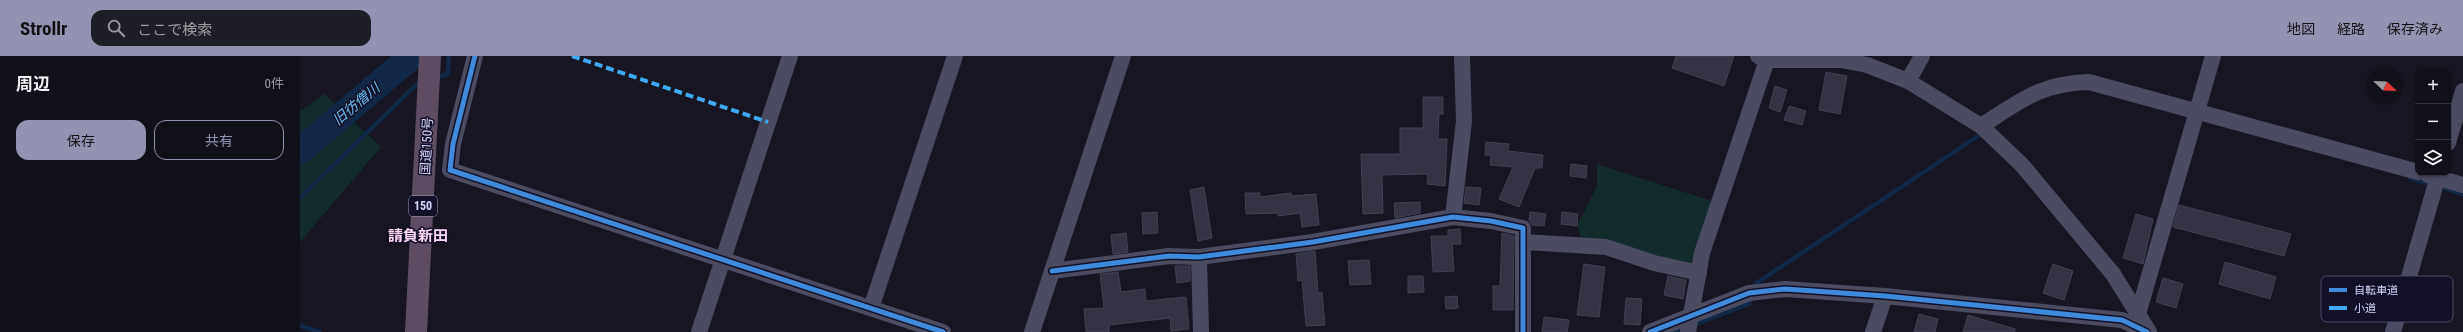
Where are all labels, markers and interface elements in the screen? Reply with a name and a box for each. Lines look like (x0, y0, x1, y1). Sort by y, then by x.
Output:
search box (91, 10, 371, 46)
text: Strollr (20, 17, 67, 40)
icon: search (105, 17, 127, 39)
text: ここで検索 (137, 21, 212, 39)
text: 地図 (2287, 21, 2315, 37)
text: 経路 (2337, 21, 2365, 37)
text: 保存済み (2387, 21, 2443, 37)
north arrow (2367, 68, 2403, 104)
map controls (2415, 68, 2451, 176)
button: + (2415, 68, 2451, 104)
text: 周辺 (16, 74, 50, 94)
text: 0件 (265, 76, 284, 91)
water label: 旧彷僧川 (329, 79, 384, 128)
button: − (2415, 104, 2451, 140)
street label: 国道150号 (417, 117, 436, 176)
button: 保存 (16, 120, 146, 160)
button: 共有 (154, 120, 284, 160)
button: layers (2415, 140, 2451, 176)
road number: 150 (409, 196, 437, 216)
district label: 請負新田 (388, 227, 448, 245)
legend (2321, 276, 2453, 322)
text: 自転車道 (2354, 284, 2398, 297)
text: 小道 (2354, 302, 2376, 315)

